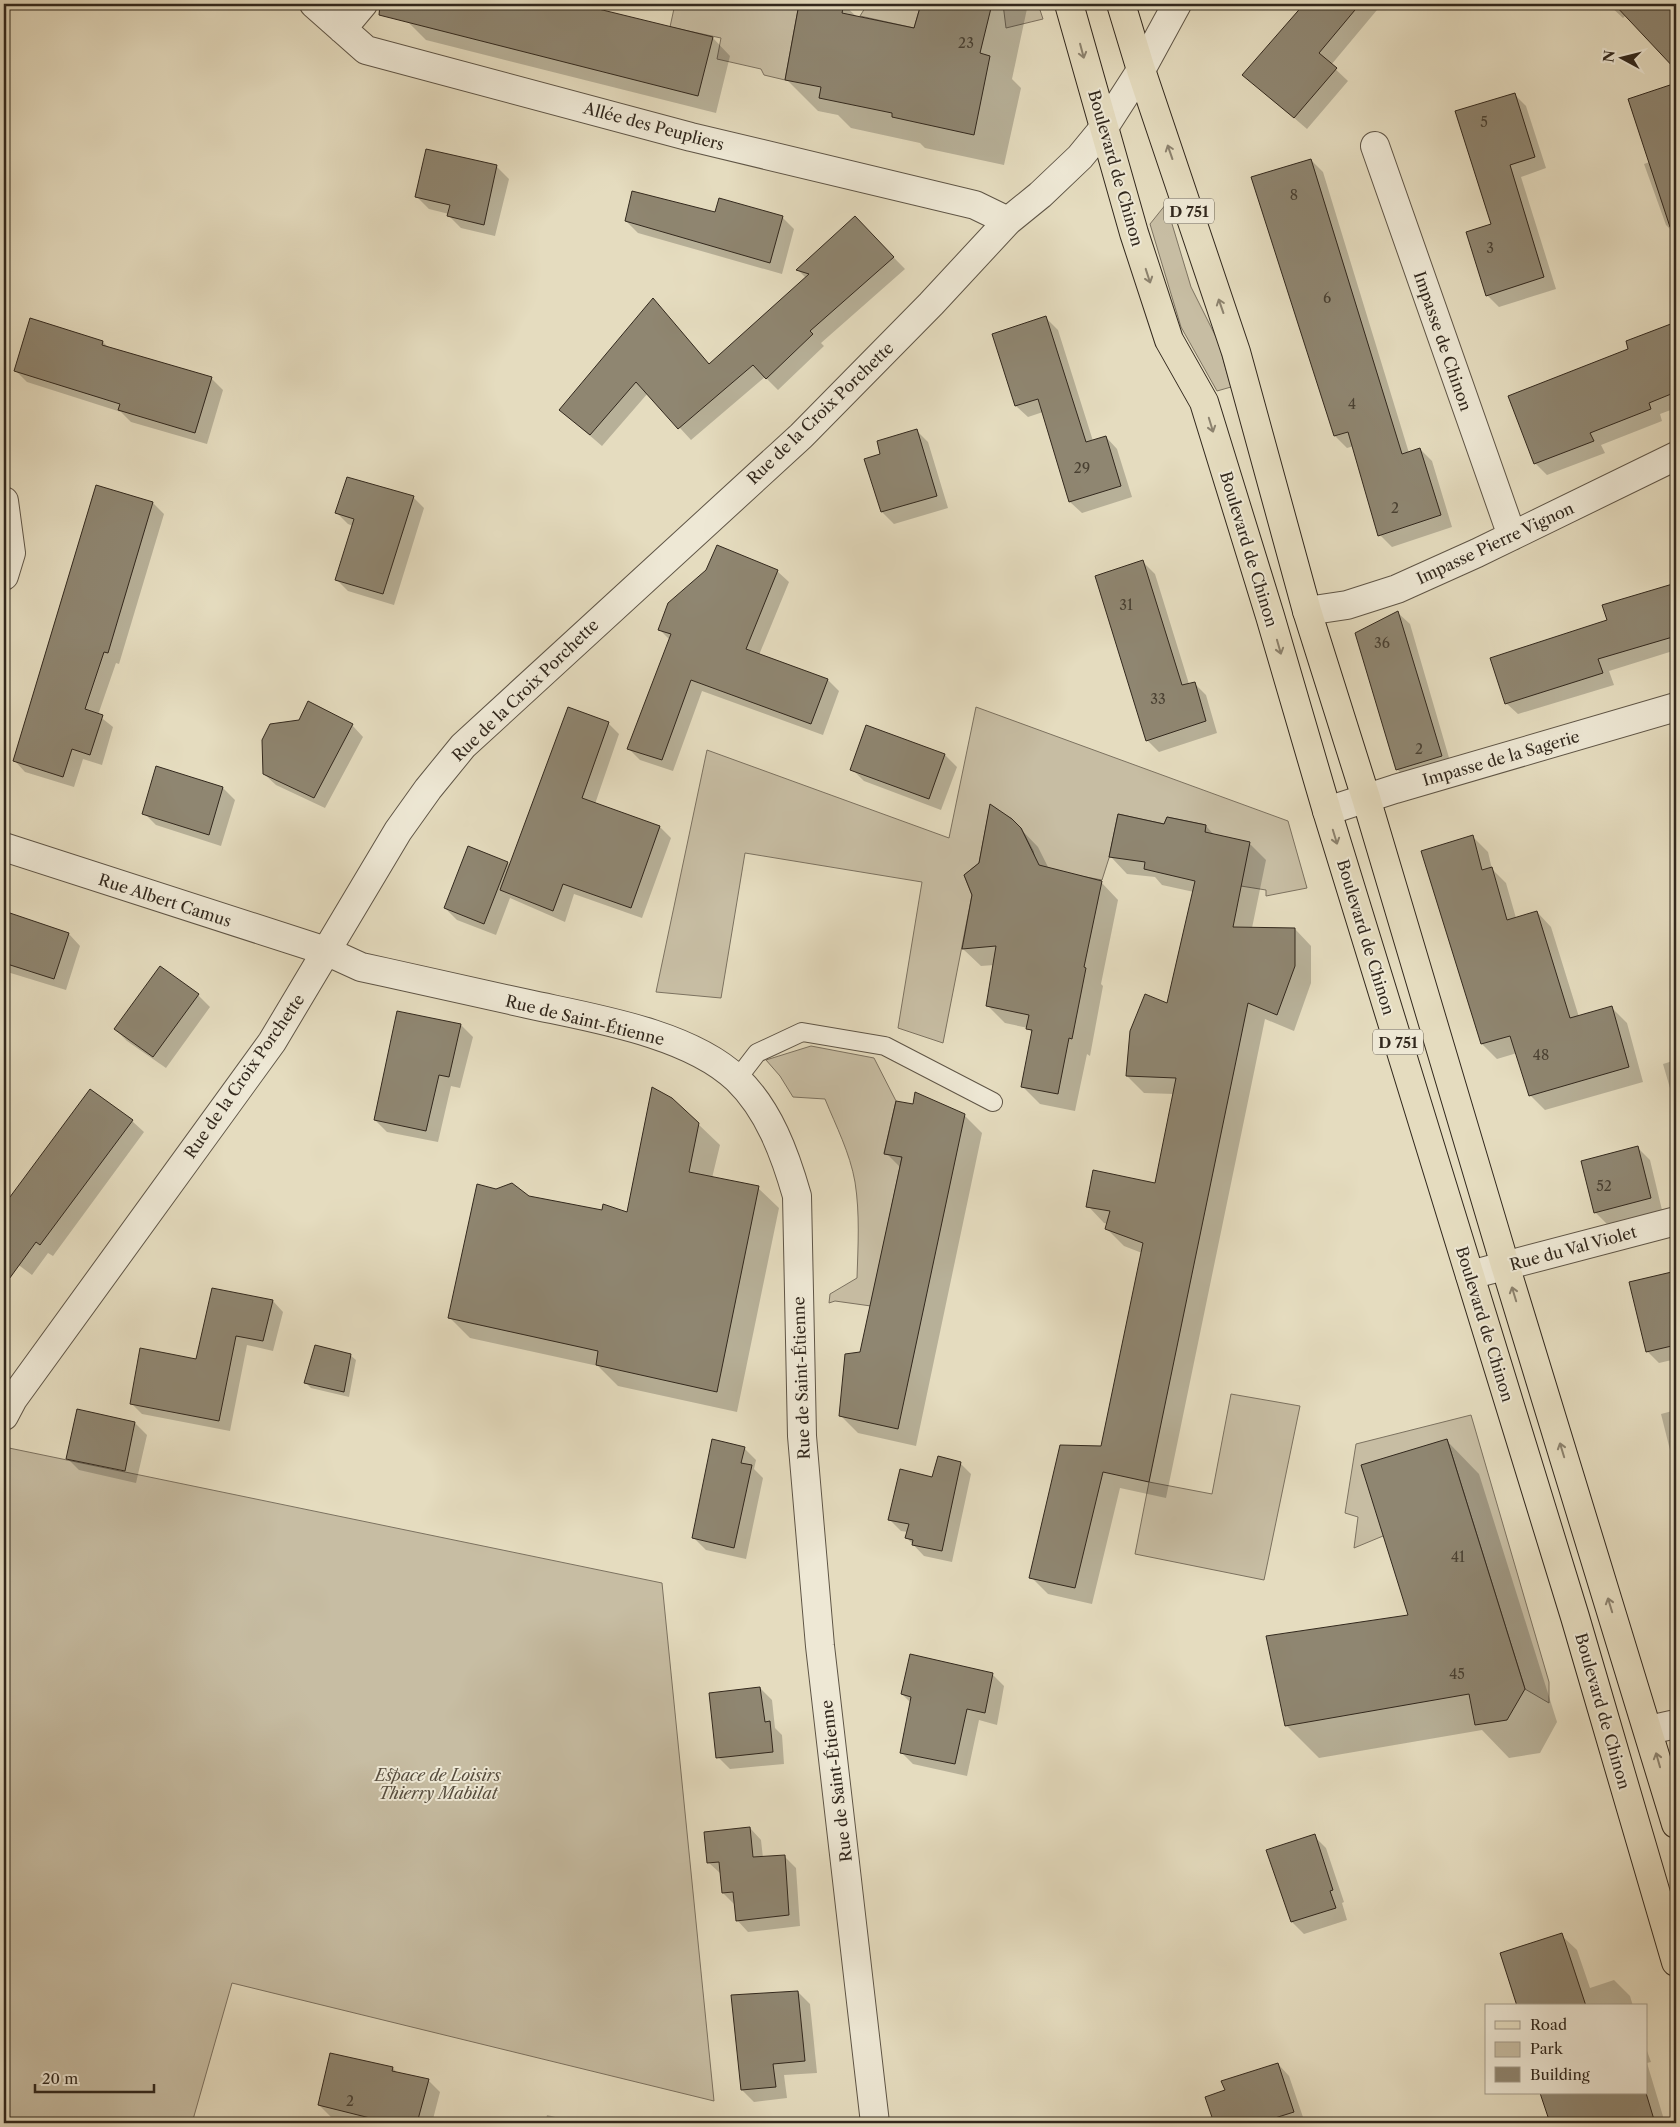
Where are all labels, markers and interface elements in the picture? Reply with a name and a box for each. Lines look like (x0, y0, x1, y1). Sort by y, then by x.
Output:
north arrow (1598, 32, 1648, 82)
house number: 23 (958, 34, 974, 52)
one-way arrow (1078, 42, 1087, 58)
text: N (1599, 49, 1619, 64)
street label: Boulevard de Chinon (1084, 88, 1148, 248)
street label: Allée des Peupliers (581, 97, 726, 154)
house number: 5 (1480, 113, 1488, 131)
one-way arrow (1165, 145, 1174, 160)
house number: 8 (1290, 186, 1298, 204)
road number: D 751 (1164, 198, 1214, 224)
house number: 3 (1486, 239, 1494, 257)
one-way arrow (1144, 268, 1153, 283)
street label: Impasse de Chinon (1410, 269, 1476, 413)
house number: 6 (1323, 289, 1331, 307)
one-way arrow (1215, 298, 1225, 314)
street label: Rue de la Croix Porchette (743, 338, 898, 488)
house number: 4 (1348, 395, 1356, 413)
one-way arrow (1207, 416, 1216, 432)
house number: 29 (1074, 459, 1090, 477)
street label: Boulevard de Chinon (1216, 469, 1282, 629)
street label: Impasse Pierre Vignon (1413, 498, 1577, 588)
house number: 2 (1391, 499, 1399, 517)
house number: 31 (1119, 596, 1133, 614)
street label: Rue de la Croix Porchette (448, 615, 603, 765)
house number: 36 (1374, 634, 1390, 652)
one-way arrow (1275, 639, 1285, 655)
house number: 33 (1150, 690, 1166, 708)
street label: Impasse de la Sagerie (1420, 726, 1582, 790)
house number: 2 (1415, 740, 1423, 758)
one-way arrow (1330, 828, 1340, 844)
street label: Boulevard de Chinon (1333, 857, 1399, 1017)
street label: Rue Albert Camus (96, 869, 234, 931)
street label: Rue de la Croix Porchette (180, 990, 308, 1162)
street label: Rue de Saint-Étienne (504, 991, 666, 1049)
road number: D 751 (1373, 1030, 1423, 1054)
house number: 48 (1533, 1046, 1549, 1064)
house number: 52 (1596, 1177, 1612, 1195)
street label: Rue du Val Violet (1507, 1221, 1639, 1275)
street label: Boulevard de Chinon (1452, 1244, 1518, 1404)
one-way arrow (1509, 1287, 1519, 1303)
street label: Rue de Saint-Étienne (788, 1296, 814, 1460)
one-way arrow (1557, 1442, 1567, 1458)
house number: 41 (1451, 1548, 1465, 1566)
one-way arrow (1605, 1597, 1615, 1613)
street label: Boulevard de Chinon (1571, 1631, 1635, 1791)
house number: 45 (1449, 1665, 1465, 1683)
street label: Rue de Saint-Étienne (816, 1699, 856, 1863)
one-way arrow (1652, 1753, 1662, 1769)
park label: Espace de Loisirs Thierry Mabilat (373, 1765, 501, 1803)
legend (1485, 2004, 1648, 2094)
text: Road (1530, 2015, 1567, 2034)
text: Park (1530, 2039, 1564, 2058)
scale bar (35, 2062, 154, 2094)
text: Building (1530, 2065, 1590, 2084)
text: 20 m (42, 2069, 78, 2088)
house number: 2 (346, 2092, 354, 2110)

